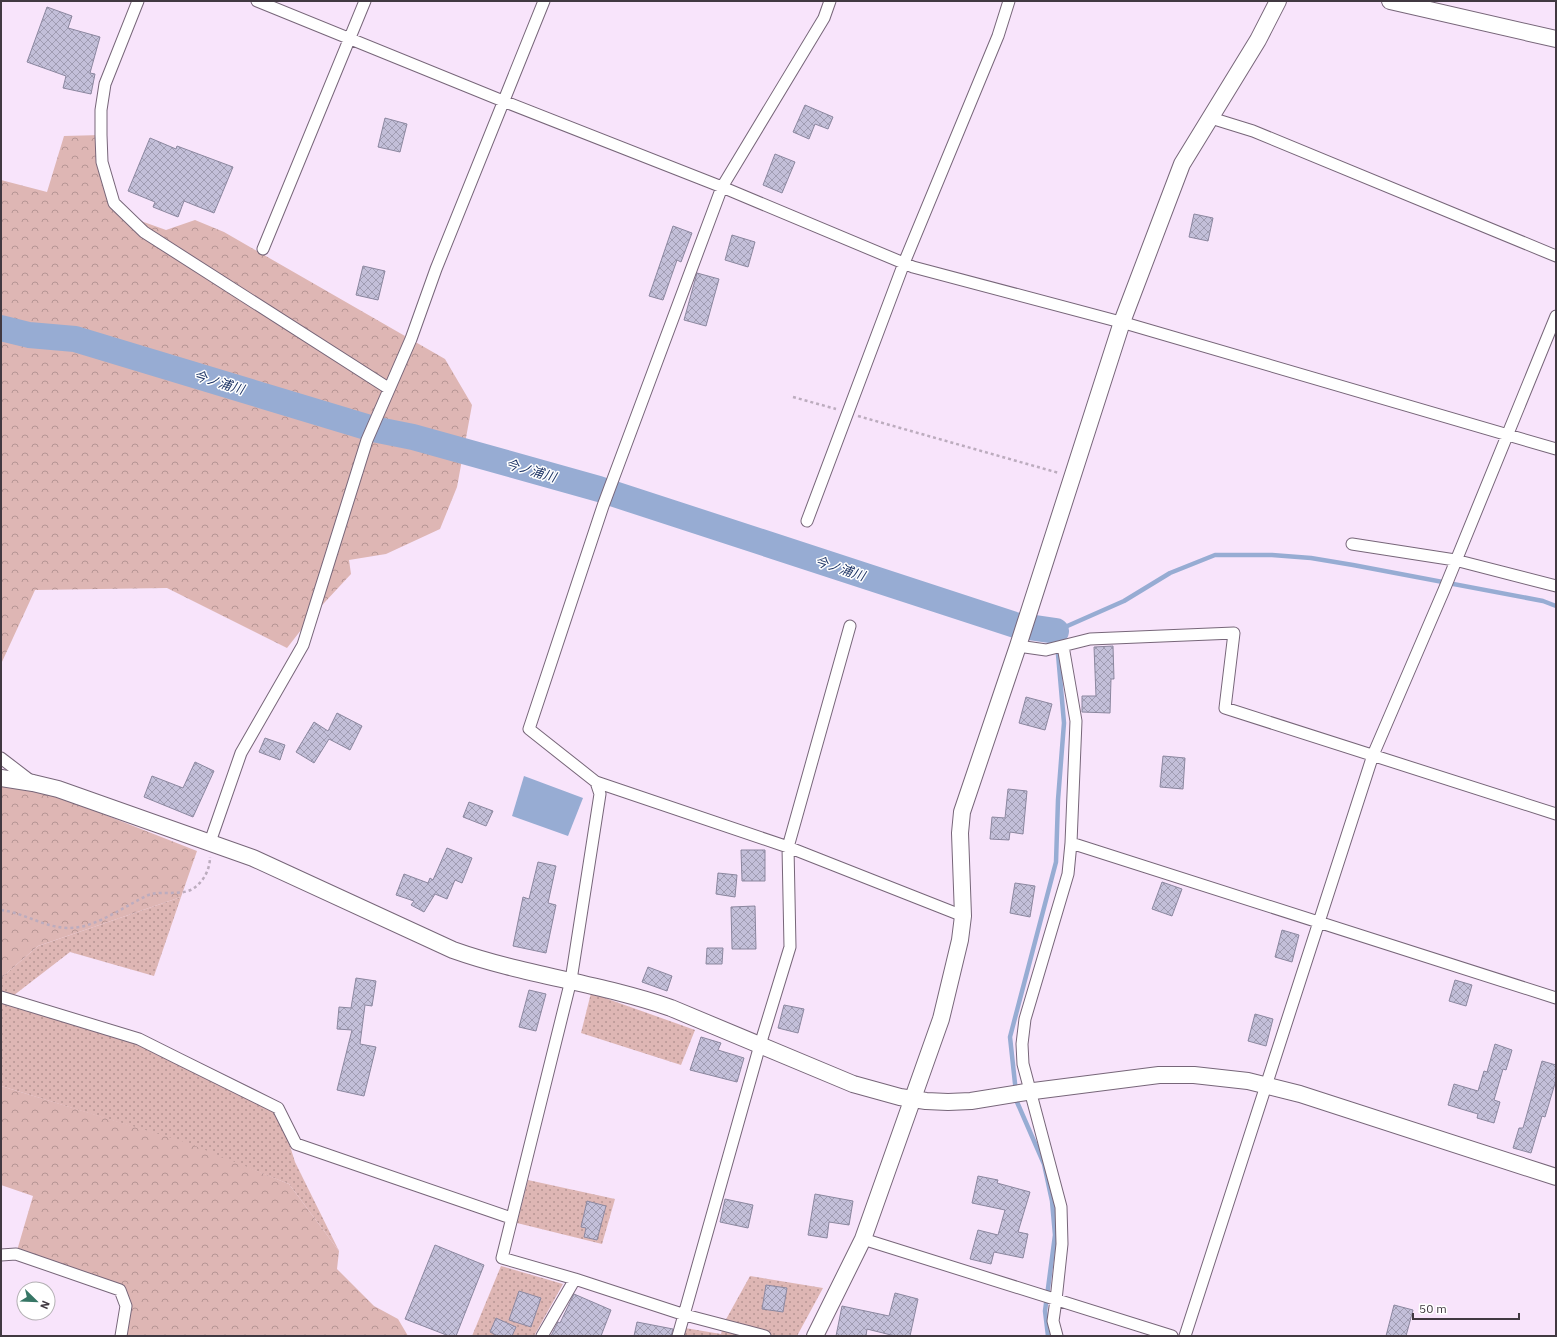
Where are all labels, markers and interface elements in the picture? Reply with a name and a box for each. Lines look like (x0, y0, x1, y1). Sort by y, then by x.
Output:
water label: 今ノ浦川 (191, 367, 248, 399)
water label: 今ノ浦川 (504, 455, 560, 486)
water label: 今ノ浦川 (812, 552, 869, 585)
north arrow (16, 1281, 56, 1321)
scale bar (1413, 1295, 1519, 1321)
text: N (37, 1299, 53, 1311)
text: 50 m (1419, 1301, 1447, 1316)

